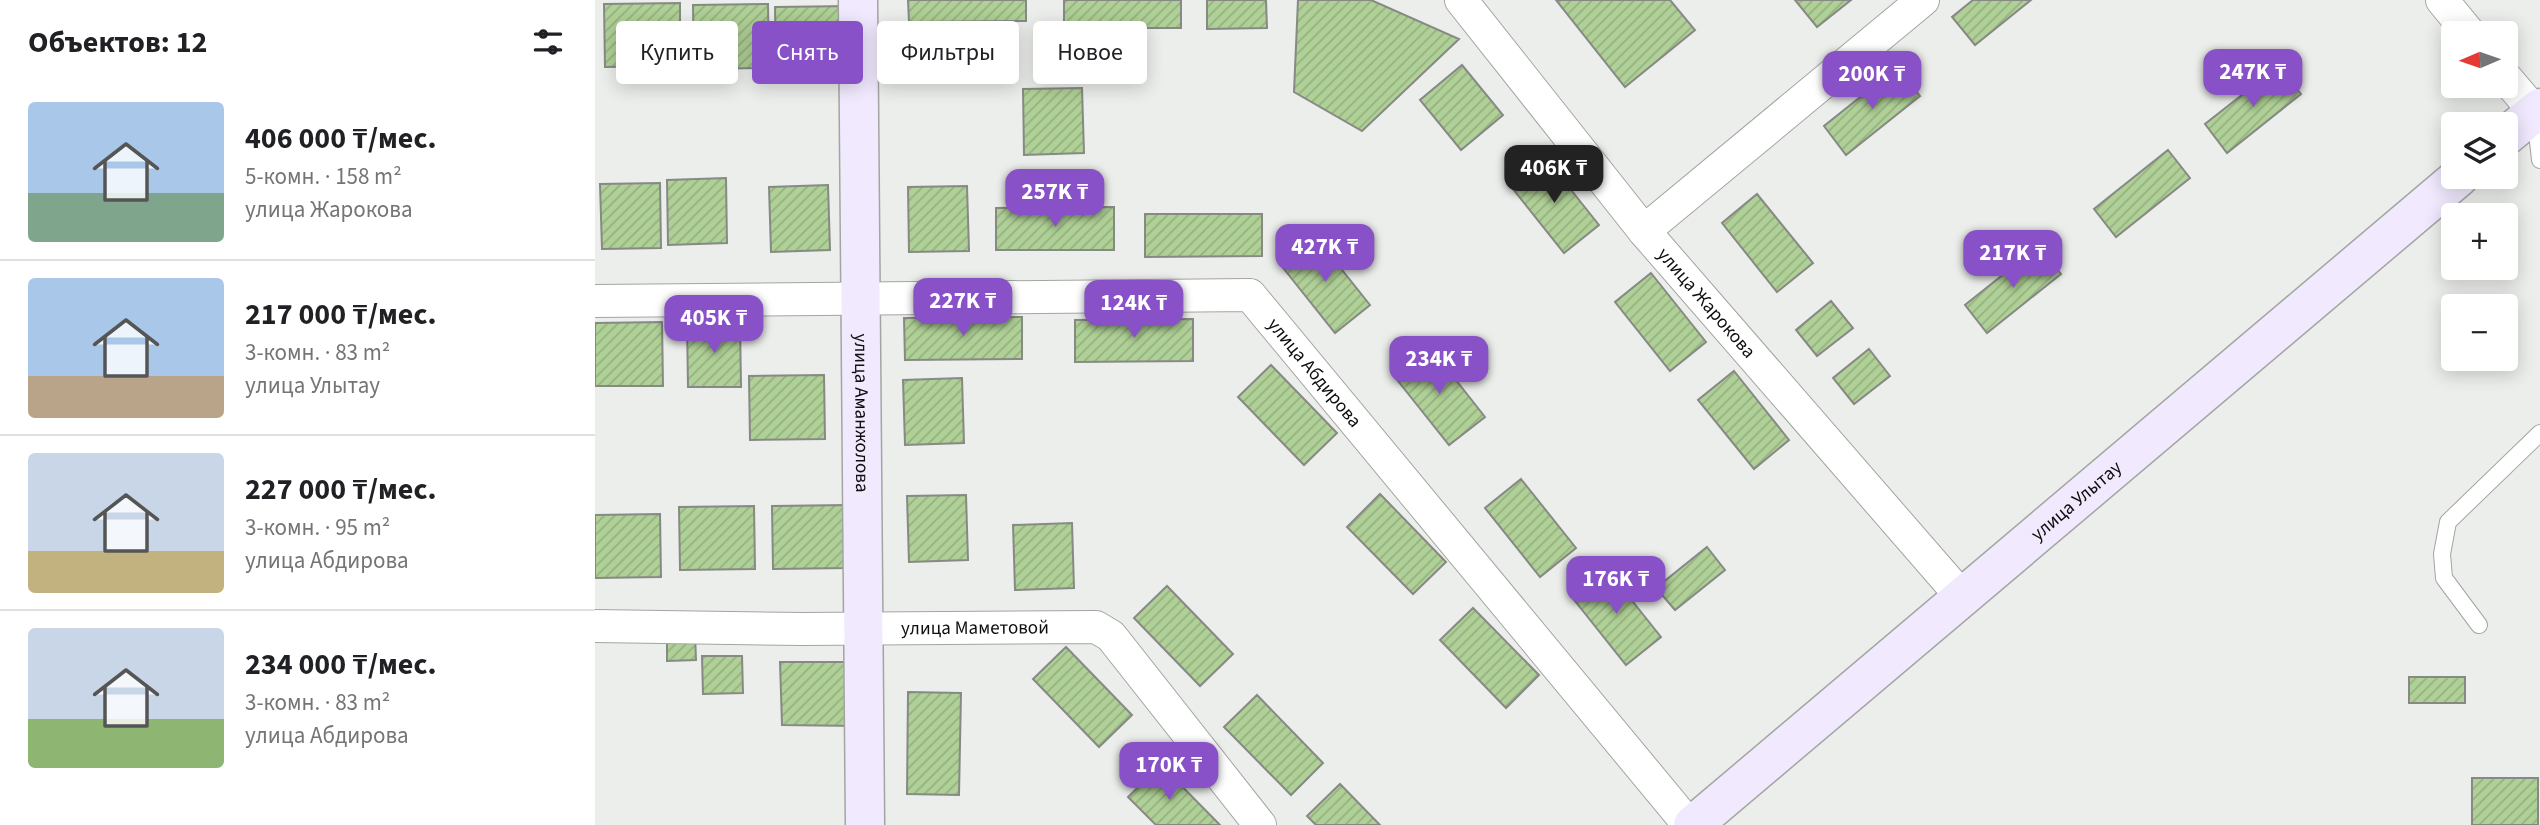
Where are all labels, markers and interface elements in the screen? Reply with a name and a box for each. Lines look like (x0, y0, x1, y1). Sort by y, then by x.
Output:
text: Объектов: 12 (28, 21, 207, 64)
chip: Купить (616, 21, 738, 84)
chip: Снять (752, 21, 863, 84)
chip: Фильтры (877, 21, 1019, 84)
chip: Новое (1033, 21, 1147, 84)
north arrow (2441, 21, 2518, 98)
map controls (2441, 21, 2518, 371)
icon: filters (529, 23, 567, 61)
pin: 247K ₸ (2196, 50, 2310, 109)
pin: 200K ₸ (1815, 52, 1929, 111)
text: 247K ₸ (2219, 55, 2287, 88)
text: 200K ₸ (1838, 57, 1906, 90)
button: layers (2441, 112, 2518, 189)
text: 406 000 ₸/мес. (245, 117, 436, 160)
icon: home (84, 130, 168, 214)
pin: 406K ₸ (1497, 146, 1611, 205)
text: 406K ₸ (1520, 151, 1588, 184)
text: 5-комн. · 158 m² (245, 160, 402, 193)
pin: 257K ₸ (998, 170, 1112, 229)
text: 257K ₸ (1021, 175, 1089, 208)
text: улица Жарокова (245, 193, 413, 226)
button: + (2441, 203, 2518, 280)
pin: 427K ₸ (1268, 224, 1382, 284)
text: 427K ₸ (1291, 230, 1359, 263)
pin: 217K ₸ (1956, 230, 2070, 290)
text: 217K ₸ (1979, 236, 2047, 269)
street label: улица Жарокова (1651, 242, 1762, 364)
pin: 227K ₸ (906, 278, 1020, 338)
pin: 124K ₸ (1077, 280, 1191, 340)
text: 227K ₸ (929, 284, 997, 317)
text: 124K ₸ (1100, 286, 1168, 319)
text: 217 000 ₸/мес. (245, 293, 436, 336)
button: − (2441, 294, 2518, 371)
pin: 405K ₸ (657, 296, 771, 355)
text: 405K ₸ (680, 301, 748, 334)
icon: home (84, 306, 168, 390)
street label: улица Абдирова (1261, 312, 1368, 433)
street label: улица Аманжолова (847, 333, 876, 493)
text: 3-комн. · 83 m² (245, 336, 390, 369)
pin: 234K ₸ (1382, 336, 1496, 396)
text: 234K ₸ (1405, 342, 1473, 375)
text: улица Улытау (245, 369, 380, 402)
street label: улица Улытау (2025, 454, 2128, 547)
text: 227 000 ₸/мес. (245, 468, 436, 511)
icon: home (84, 481, 168, 565)
text: 3-комн. · 95 m² (245, 511, 390, 544)
text: улица Абдирова (245, 544, 409, 577)
pin: 176K ₸ (1559, 556, 1673, 616)
text: 176K ₸ (1582, 562, 1650, 595)
street label: улица Маметовой (901, 614, 1049, 642)
text: 234 000 ₸/мес. (245, 643, 436, 686)
icon: home (84, 656, 168, 740)
text: 3-комн. · 83 m² (245, 686, 390, 719)
text: улица Абдирова (245, 719, 409, 752)
pin: 170K ₸ (1112, 742, 1226, 802)
text: 170K ₸ (1135, 748, 1203, 781)

